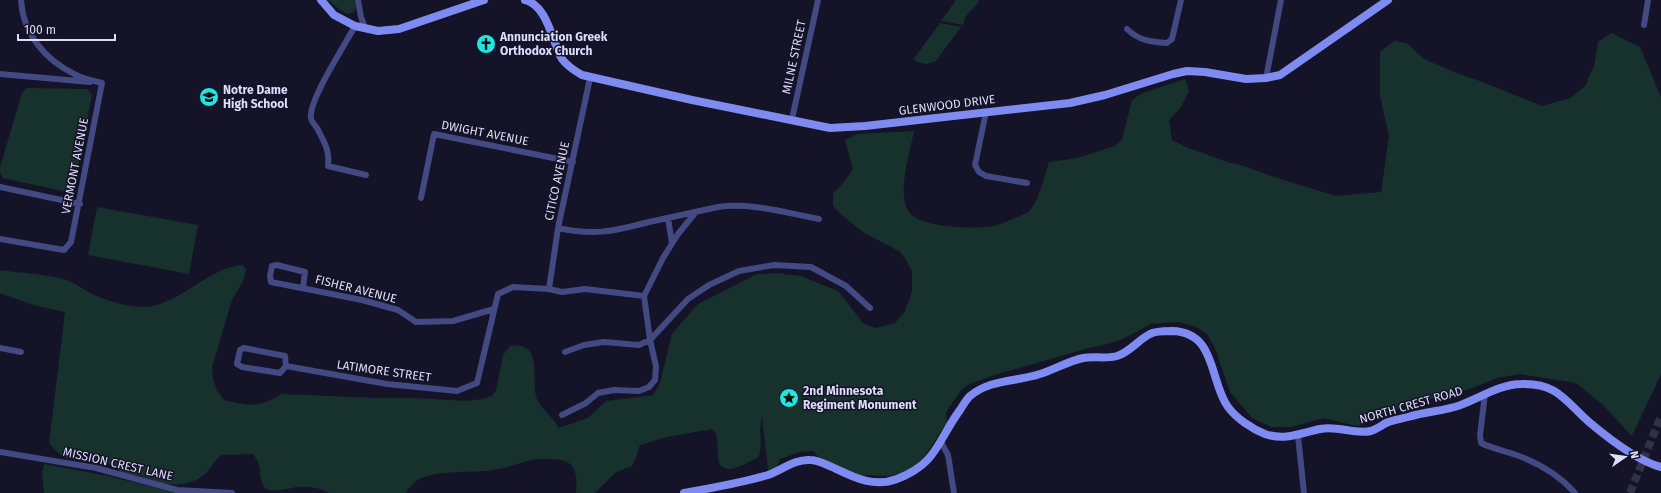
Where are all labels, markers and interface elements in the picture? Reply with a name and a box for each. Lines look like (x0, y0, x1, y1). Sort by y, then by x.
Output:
scale bar (18, 16, 115, 42)
street label: MILNE STREET (779, 18, 809, 95)
text: 100 m (24, 23, 56, 37)
place label: Annunciation Greek Orthodox Church (499, 30, 608, 58)
church icon: Annunciation Greek Orthodox Church (475, 33, 497, 55)
place label: Notre Dame High School (223, 83, 288, 111)
school or university icon: Notre Dame High School (198, 86, 220, 108)
street label: GLENWOOD DRIVE (898, 92, 996, 118)
street label: VERMONT AVENUE (59, 117, 91, 215)
street label: DWIGHT AVENUE (440, 118, 530, 148)
street label: CITICO AVENUE (542, 140, 572, 222)
street label: FISHER AVENUE (314, 272, 398, 306)
street label: LATIMORE STREET (336, 357, 433, 385)
street label: NORTH CREST ROAD (1358, 383, 1465, 426)
place label: 2nd Minnesota Regiment Monument (803, 384, 917, 412)
place icon: 2nd Minnesota Regiment Monument (778, 387, 800, 409)
north arrow (1605, 437, 1645, 477)
street label: MISSION CREST LANE (62, 445, 174, 483)
text: N (1627, 450, 1641, 460)

